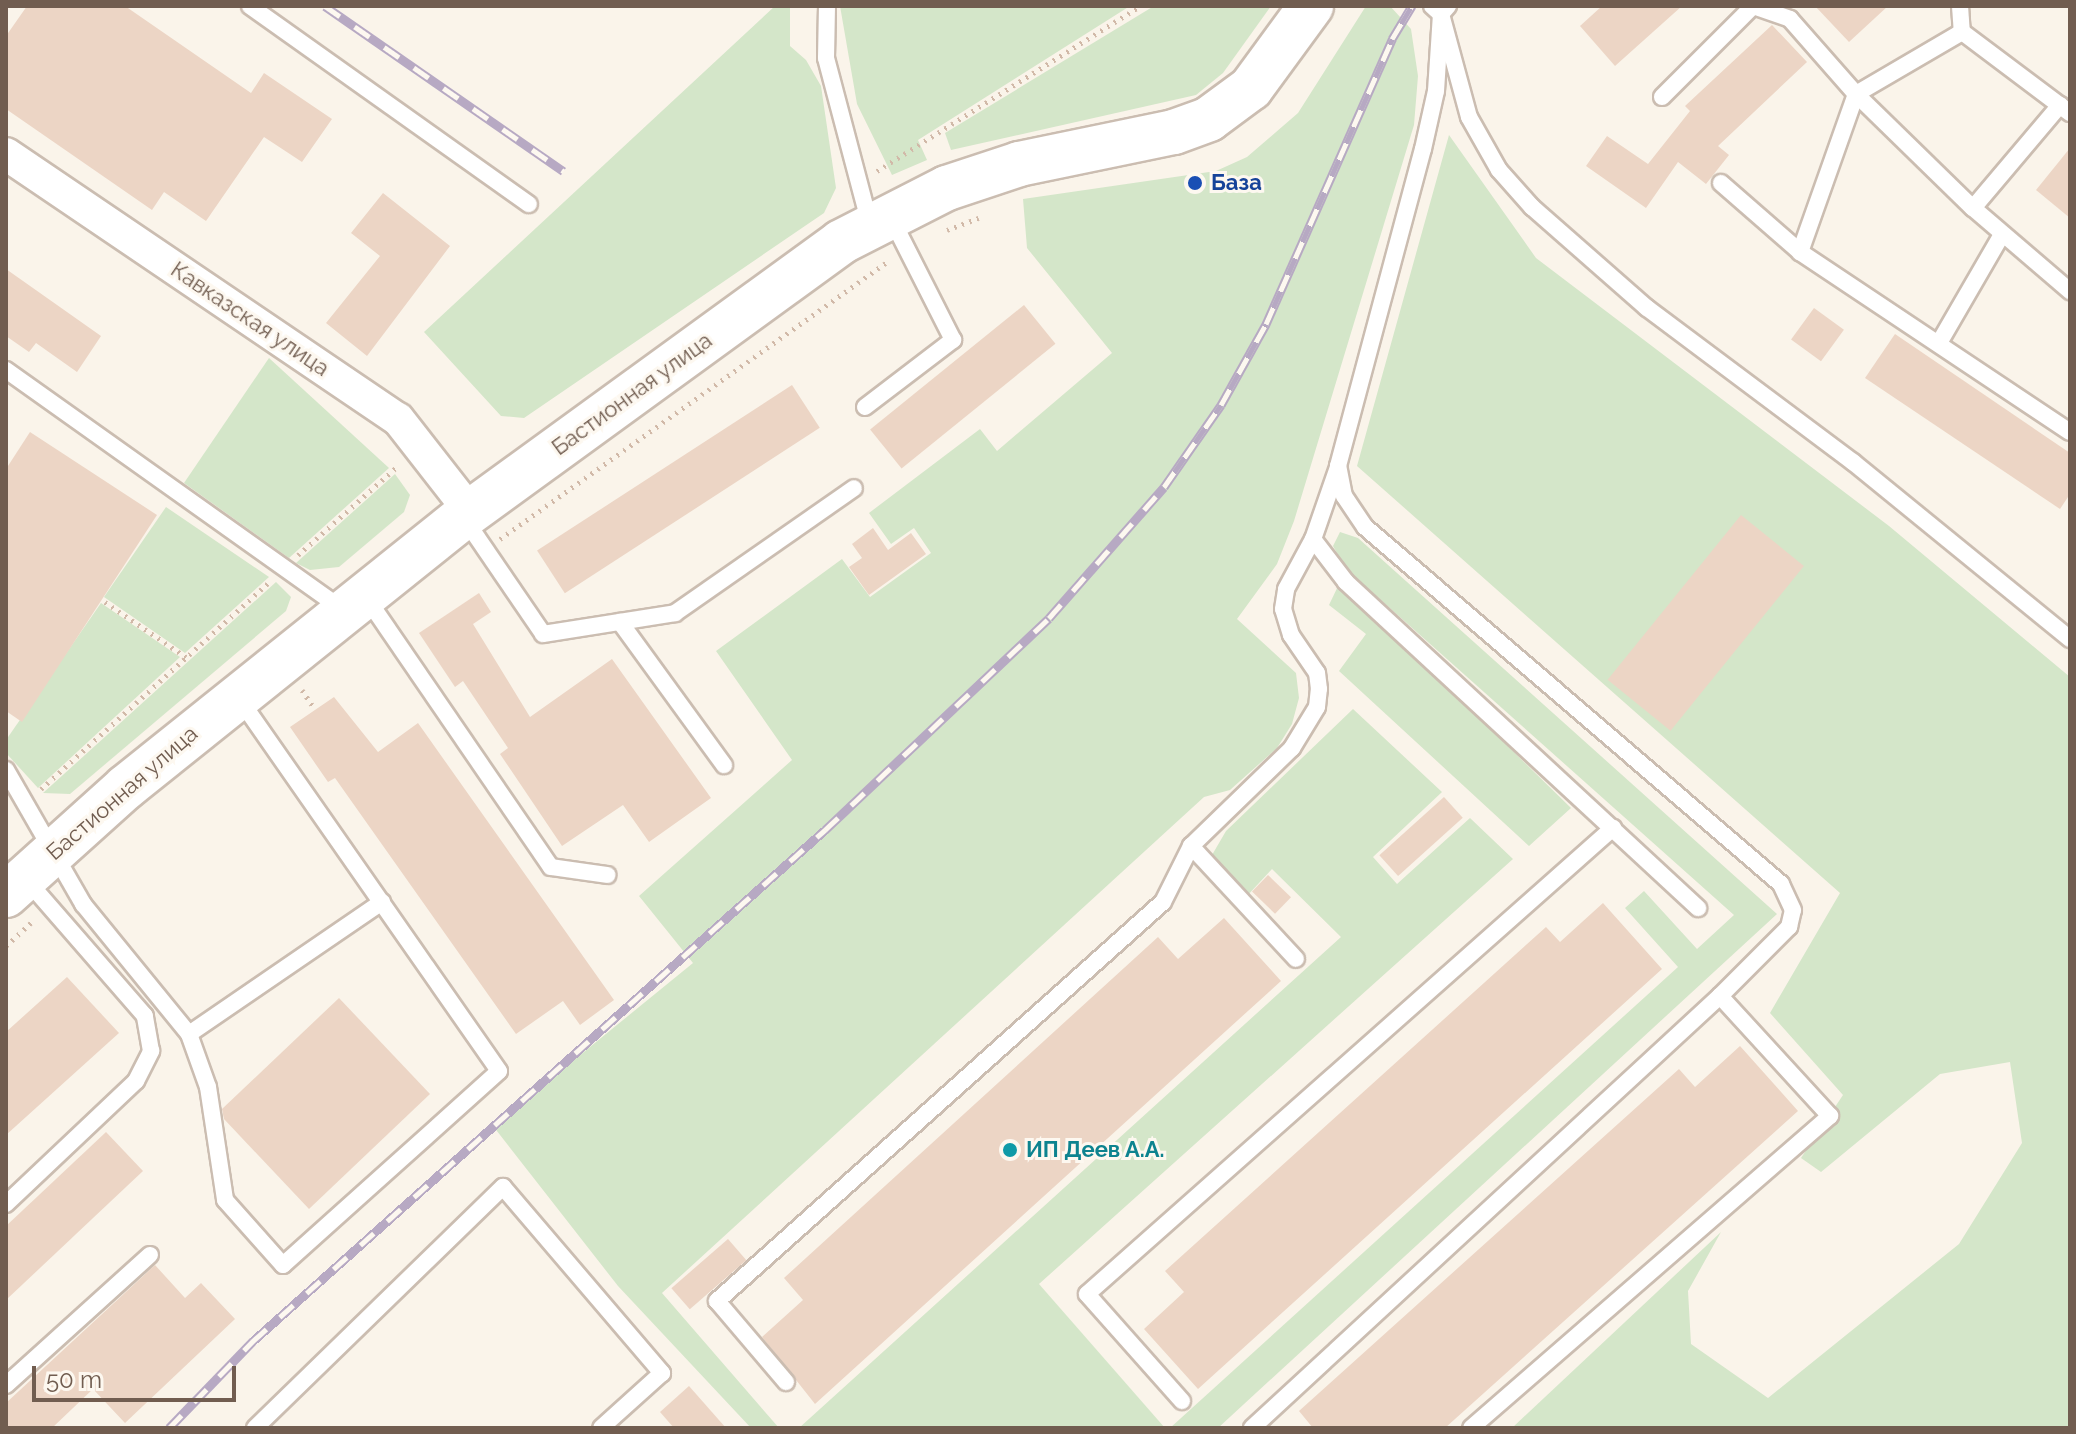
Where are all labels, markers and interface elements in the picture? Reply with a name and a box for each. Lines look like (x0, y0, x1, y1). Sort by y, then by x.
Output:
place label: База (1211, 170, 1262, 196)
marker: База (1186, 174, 1204, 192)
street label: Кавказская улица (166, 256, 334, 382)
street label: Бастионная улица (547, 327, 717, 461)
street label: Бастионная улица (41, 720, 203, 866)
place label: ИП Деев А.А. (1026, 1137, 1165, 1163)
marker: ИП Деев А.А. (1001, 1141, 1019, 1159)
scale bar (36, 1350, 240, 1400)
text: 50 m (46, 1365, 102, 1394)

